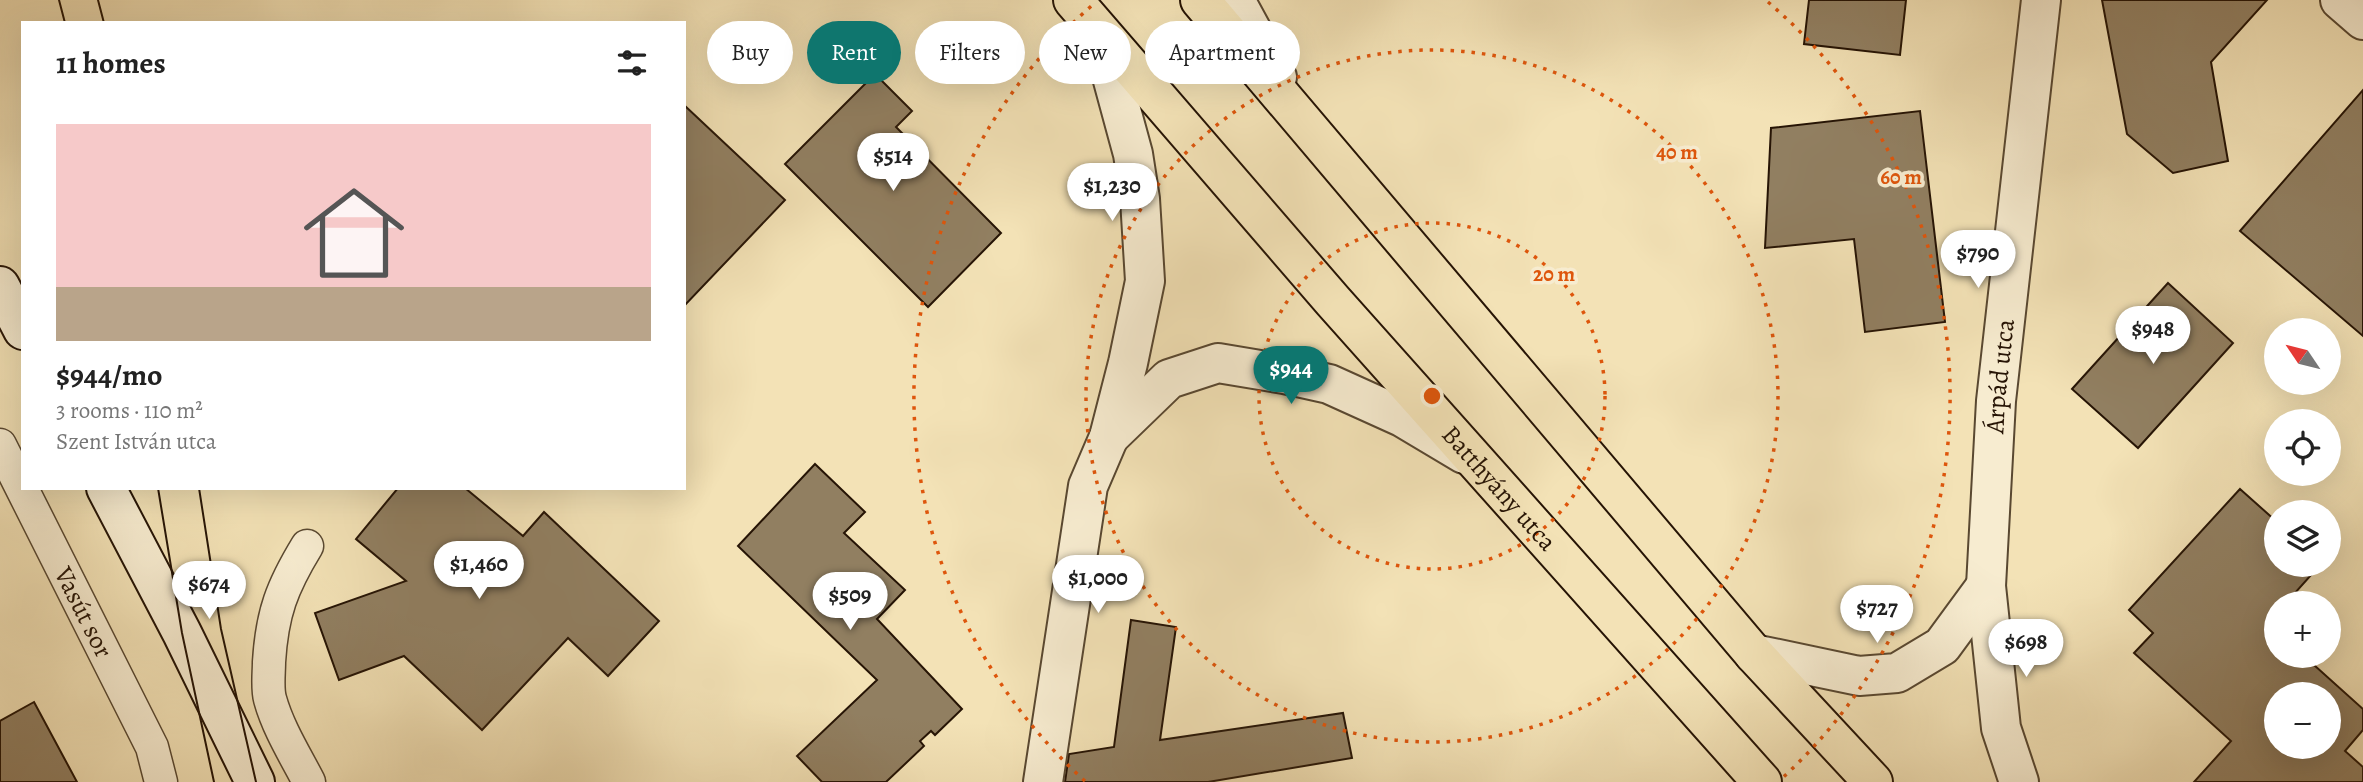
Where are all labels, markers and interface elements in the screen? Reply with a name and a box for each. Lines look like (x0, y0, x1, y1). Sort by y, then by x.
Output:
chip: Buy (707, 21, 793, 84)
chip: Rent (807, 21, 901, 84)
chip: Filters (915, 21, 1025, 84)
chip: New (1039, 21, 1131, 84)
chip: Apartment (1145, 21, 1300, 84)
text: 11 homes (56, 43, 166, 83)
icon: filters (613, 44, 651, 82)
pin: $514 (852, 134, 934, 193)
text: 40 m (1656, 138, 1698, 166)
text: $514 (873, 140, 913, 171)
text: 60 m (1880, 163, 1922, 191)
pin: $1,230 (1055, 164, 1169, 223)
icon: home (291, 170, 417, 296)
text: $1,230 (1083, 170, 1141, 201)
pin: $790 (1937, 230, 2019, 290)
text: $790 (1957, 237, 1999, 268)
text: 20 m (1533, 260, 1575, 288)
pin: $948 (2112, 306, 2194, 366)
text: $948 (2131, 313, 2175, 344)
street label: Árpád utca (1977, 317, 2023, 435)
north arrow (2264, 318, 2342, 396)
map controls (2264, 318, 2341, 759)
pin: $944 (1250, 346, 1332, 406)
text: $944 (1270, 353, 1313, 384)
text: $944/mo (56, 355, 163, 395)
centre of rings (1420, 384, 1444, 408)
text: 3 rooms · 110 m² (56, 395, 203, 426)
button: locate (2264, 409, 2341, 486)
street label: Batthyány utca (1434, 418, 1565, 559)
text: Szent István utca (56, 426, 217, 457)
button: layers (2264, 500, 2341, 577)
pin: $1,460 (422, 542, 536, 601)
text: $1,460 (450, 548, 508, 579)
pin: $1,000 (1041, 556, 1155, 615)
street label: Vasút sor (46, 560, 121, 664)
pin: $674 (168, 562, 250, 621)
text: $1,000 (1068, 562, 1128, 593)
text: $674 (188, 568, 230, 599)
pin: $509 (809, 572, 891, 632)
text: $509 (829, 579, 871, 610)
pin: $727 (1836, 586, 1918, 645)
button: + (2264, 591, 2341, 668)
text: $727 (1856, 592, 1898, 623)
pin: $698 (1985, 620, 2067, 679)
text: $698 (2004, 626, 2048, 657)
button: − (2264, 682, 2341, 759)

